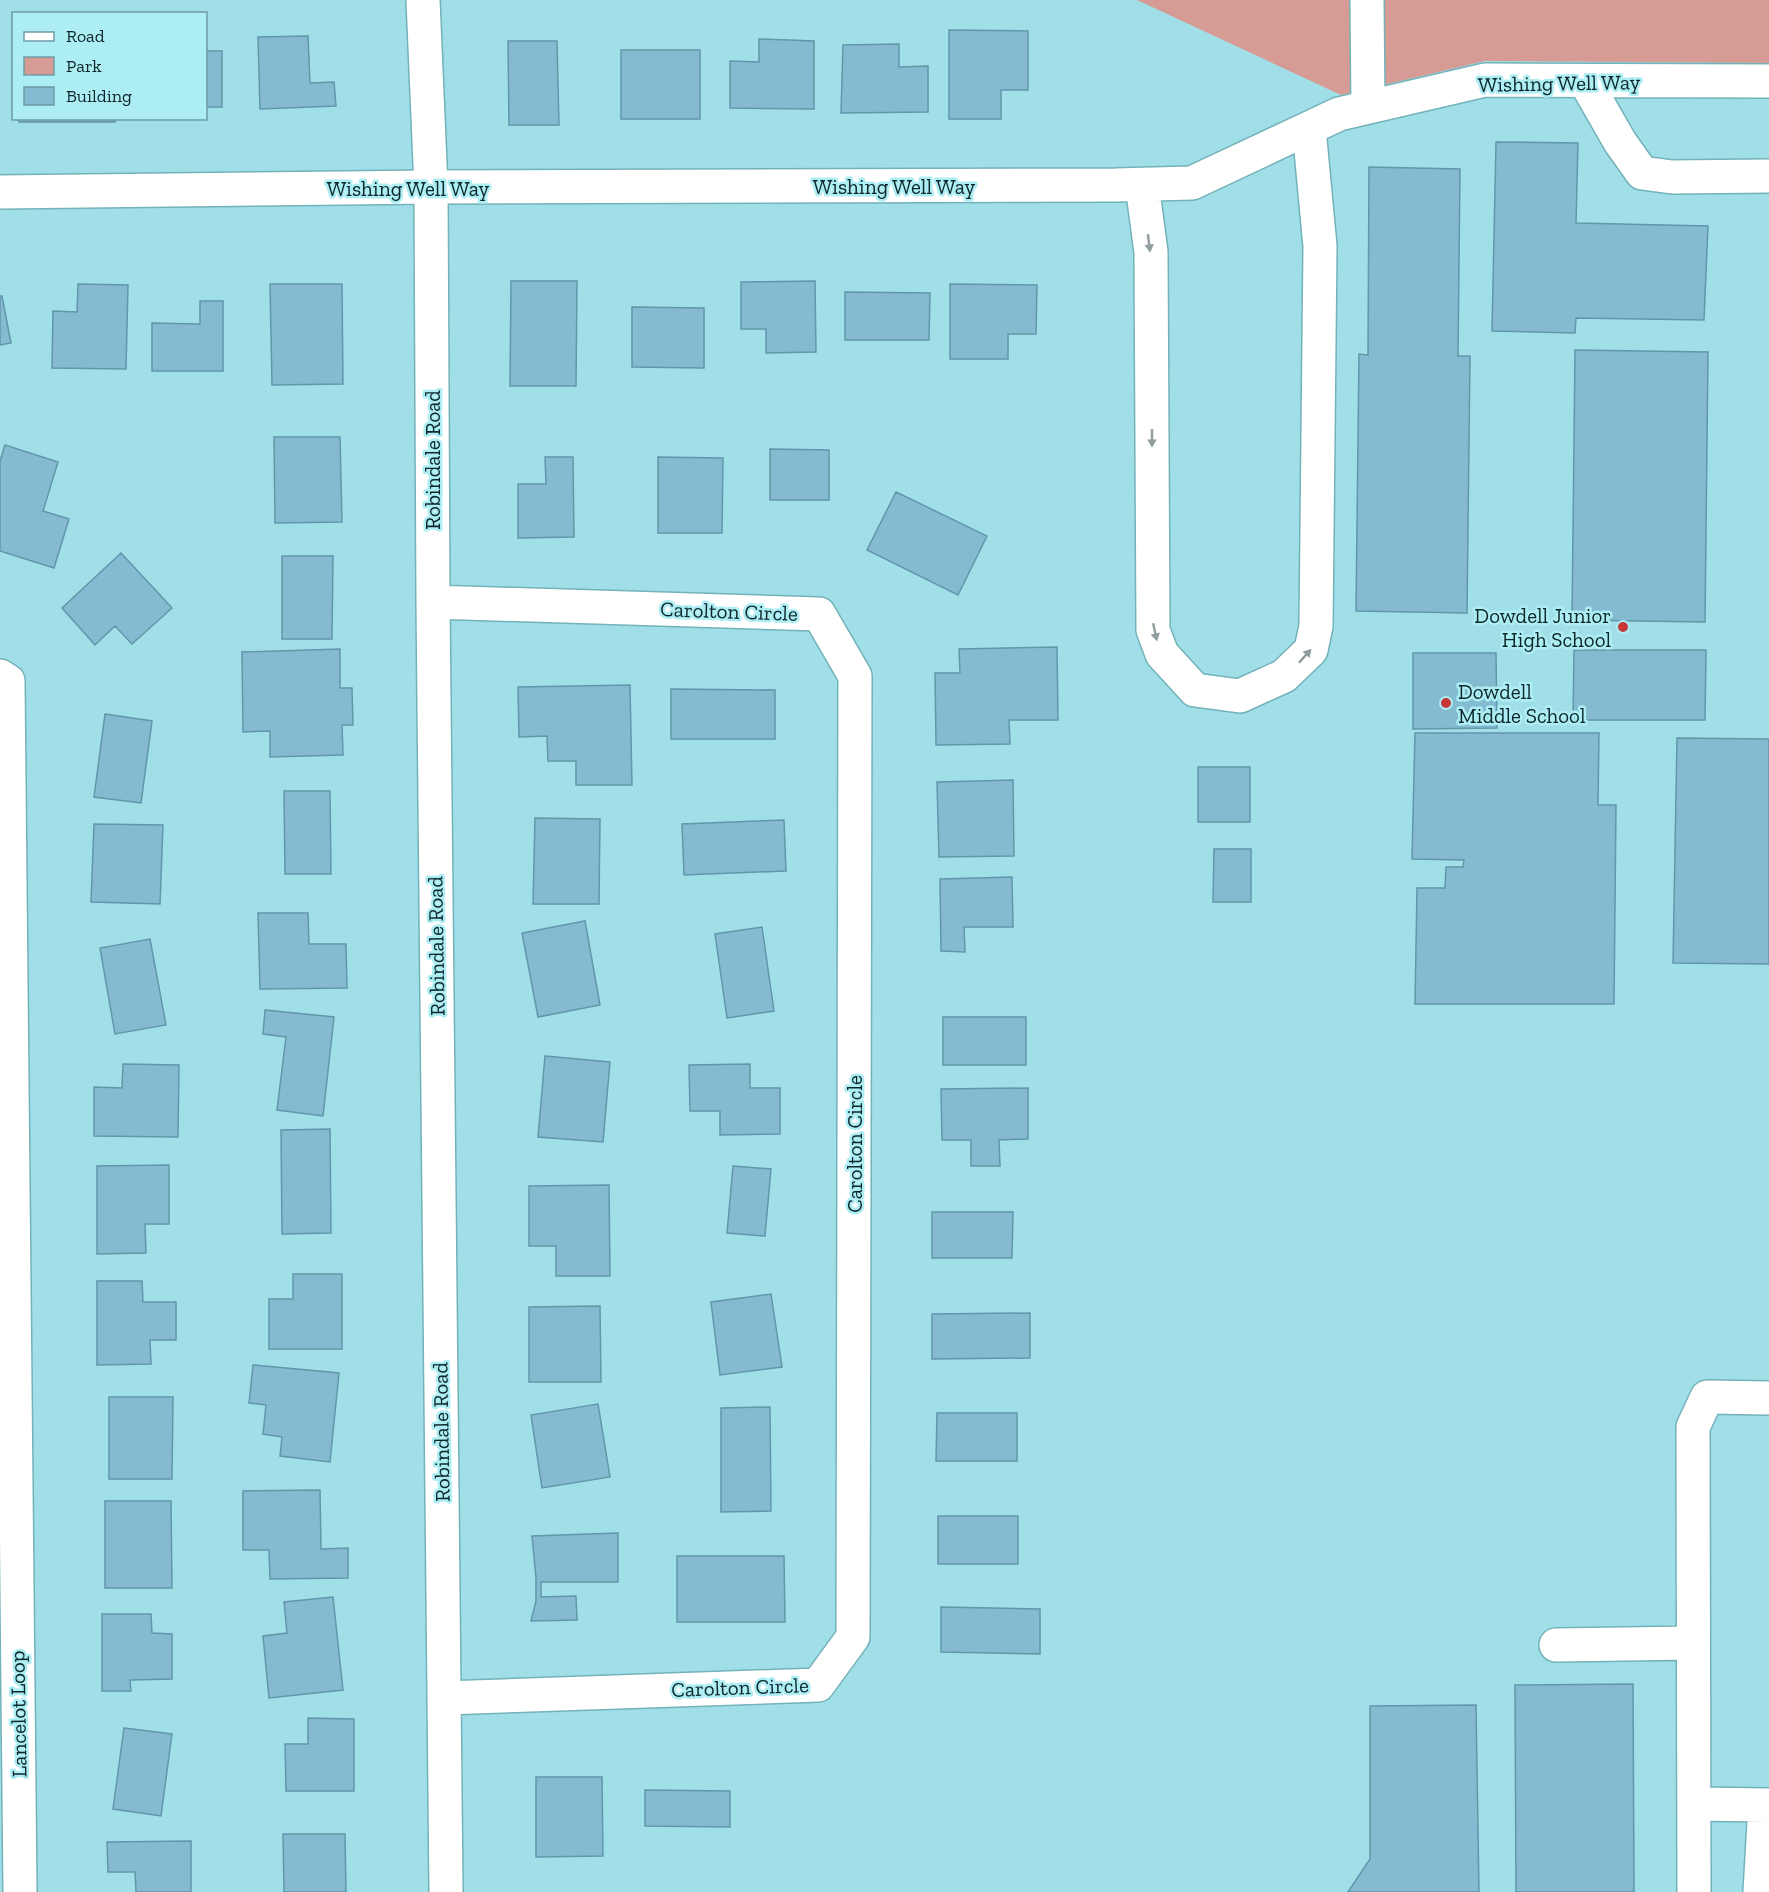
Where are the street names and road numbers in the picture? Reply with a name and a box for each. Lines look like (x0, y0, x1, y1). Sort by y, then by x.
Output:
street label: Wishing Well Way (1478, 69, 1641, 97)
street label: Wishing Well Way (813, 174, 976, 199)
street label: Wishing Well Way (327, 176, 490, 201)
street label: Robindale Road (420, 390, 445, 530)
street label: Carolton Circle (660, 596, 798, 626)
street label: Robindale Road (422, 876, 450, 1016)
street label: Carolton Circle (842, 1075, 867, 1213)
street label: Robindale Road (427, 1362, 455, 1502)
street label: Lancelot Loop (4, 1650, 32, 1778)
street label: Carolton Circle (671, 1672, 809, 1702)

